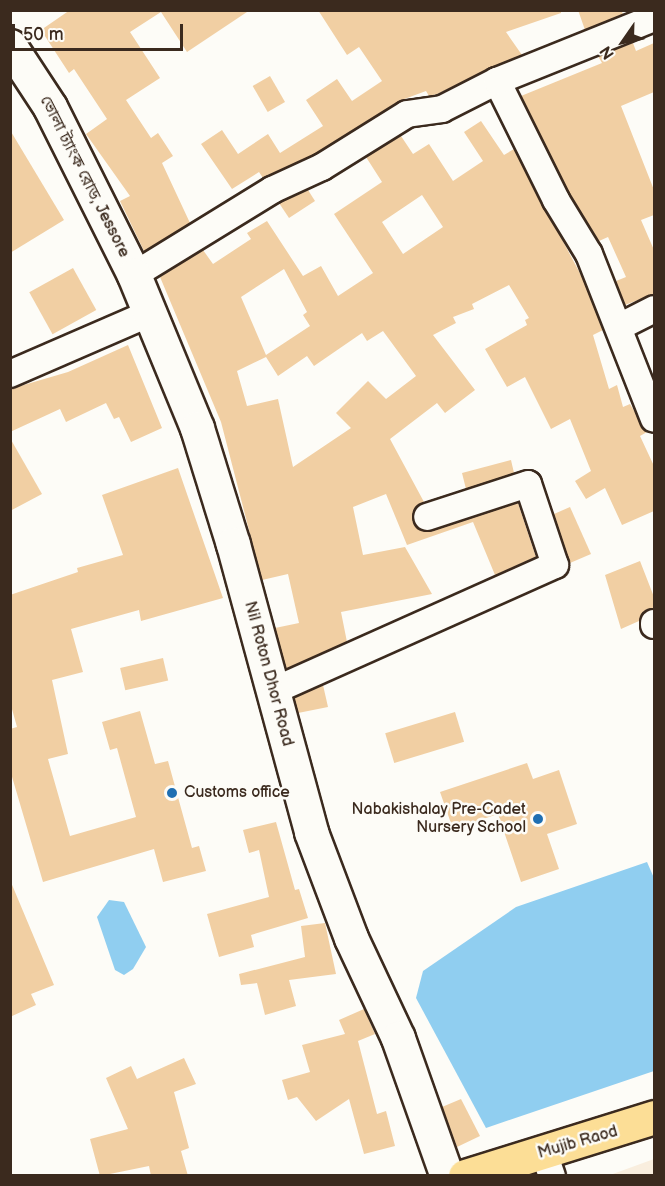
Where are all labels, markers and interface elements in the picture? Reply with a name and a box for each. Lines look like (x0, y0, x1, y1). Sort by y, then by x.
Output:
scale bar (15, 12, 186, 50)
north arrow (593, 12, 653, 72)
text: 50 m (23, 24, 64, 45)
text: N (596, 42, 619, 63)
street label: ভোলা ট্যাংক রোড, Jessore (35, 93, 133, 261)
street label: Nil Roton Dhor Road (239, 599, 297, 749)
place label: Customs office (184, 783, 290, 803)
marker: Customs office (165, 786, 179, 800)
place label: Nabakishalay Pre-Cadet Nursery School (351, 800, 526, 838)
marker: Nabakishalay Pre-Cadet Nursery School (531, 812, 545, 826)
street label: Mujib Raod (536, 1122, 620, 1164)

